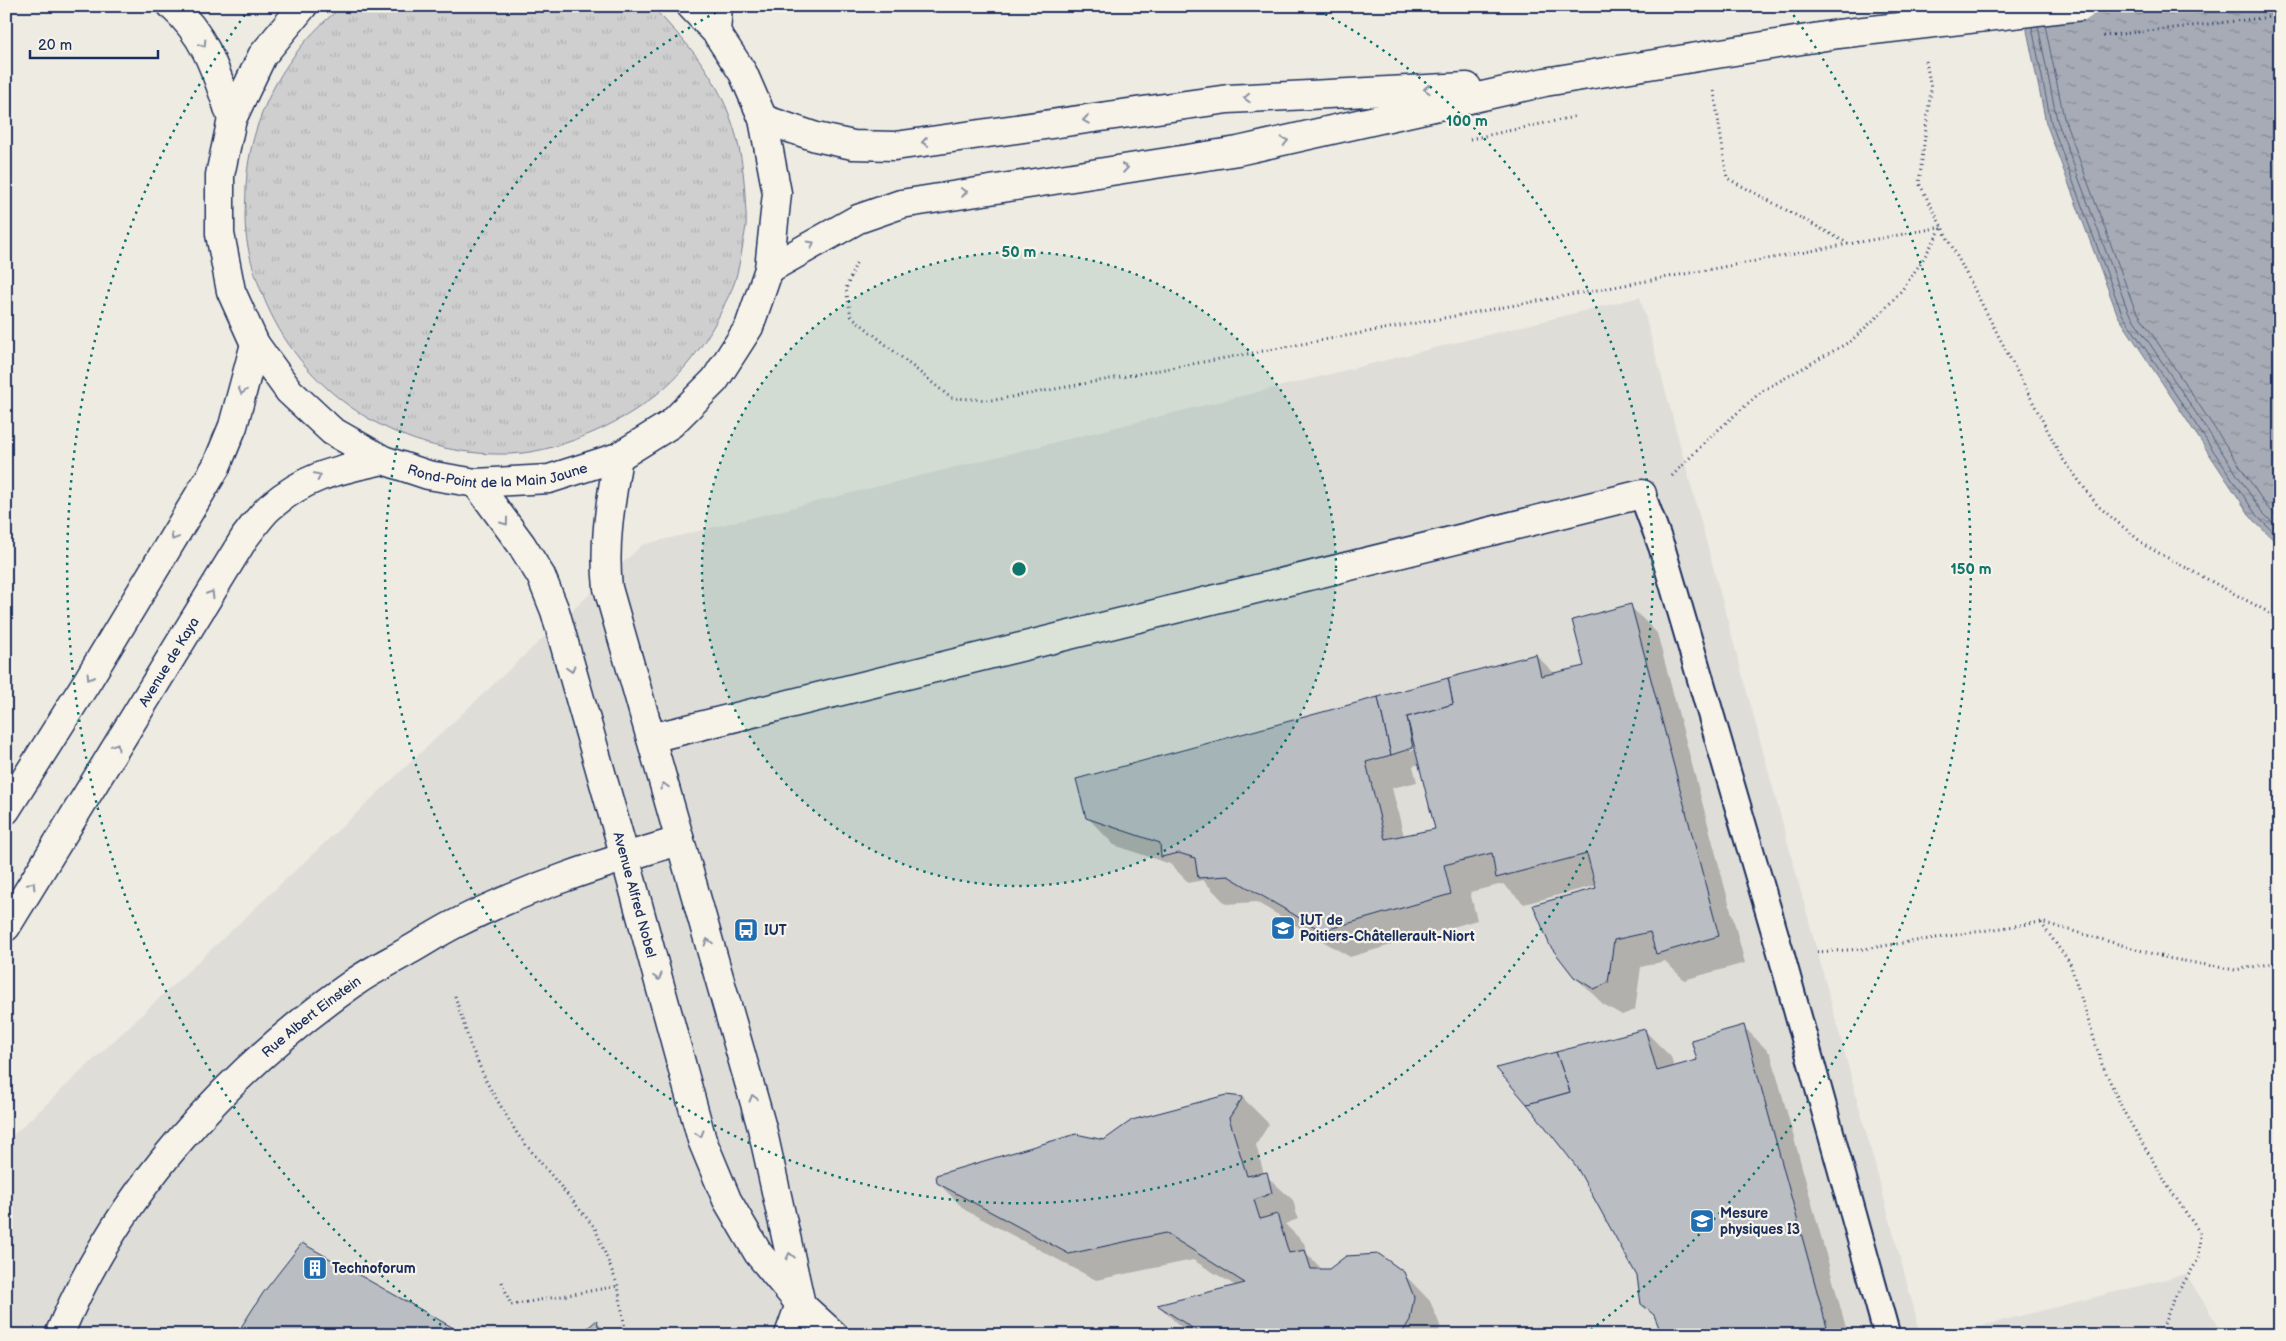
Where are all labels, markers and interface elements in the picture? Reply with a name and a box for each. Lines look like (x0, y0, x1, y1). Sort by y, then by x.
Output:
scale bar (30, 28, 158, 60)
text: 20 m (38, 36, 72, 55)
one-way arrow (196, 38, 206, 47)
one-way arrow (1423, 83, 1431, 94)
one-way arrow (1243, 93, 1251, 104)
text: 100 m (1446, 112, 1488, 131)
one-way arrow (1082, 114, 1090, 124)
one-way arrow (921, 136, 929, 147)
one-way arrow (1280, 136, 1289, 147)
one-way arrow (1121, 163, 1129, 174)
one-way arrow (960, 188, 968, 198)
one-way arrow (806, 240, 815, 250)
text: 50 m (1002, 243, 1037, 262)
one-way arrow (238, 387, 248, 395)
street label: Rond-Point de la Main Jaune (405, 457, 589, 473)
text: Rond-Point de la Main Jaune (405, 459, 589, 492)
one-way arrow (313, 472, 322, 482)
one-way arrow (499, 516, 508, 526)
one-way arrow (170, 532, 180, 541)
centre of rings (1010, 560, 1028, 578)
text: 150 m (1950, 560, 1992, 579)
one-way arrow (205, 590, 214, 599)
street label: Avenue de Kaya (135, 614, 202, 710)
one-way arrow (566, 664, 576, 672)
one-way arrow (87, 671, 97, 680)
one-way arrow (109, 743, 119, 752)
one-way arrow (660, 782, 670, 790)
street label: Avenue Alfred Nobel (610, 830, 660, 959)
one-way arrow (25, 882, 35, 891)
place label: IUT de Poitiers-Châtellerault-Niort (1300, 912, 1475, 945)
school or university icon: IUT de Poitiers-Châtellerault-Niort (1270, 915, 1296, 941)
bus stop icon: IUT (733, 917, 759, 943)
place label: IUT (764, 922, 787, 939)
one-way arrow (703, 938, 714, 947)
street label: Rue Albert Einstein (258, 972, 364, 1061)
one-way arrow (652, 972, 662, 980)
one-way arrow (749, 1095, 759, 1103)
one-way arrow (695, 1129, 705, 1137)
place label: Mesure physiques I3 (1720, 1205, 1800, 1238)
school or university icon: Mesure physiques I3 (1689, 1208, 1715, 1234)
one-way arrow (785, 1252, 796, 1261)
building icon: Technoforum (302, 1255, 328, 1281)
place label: Technoforum (332, 1260, 416, 1277)

